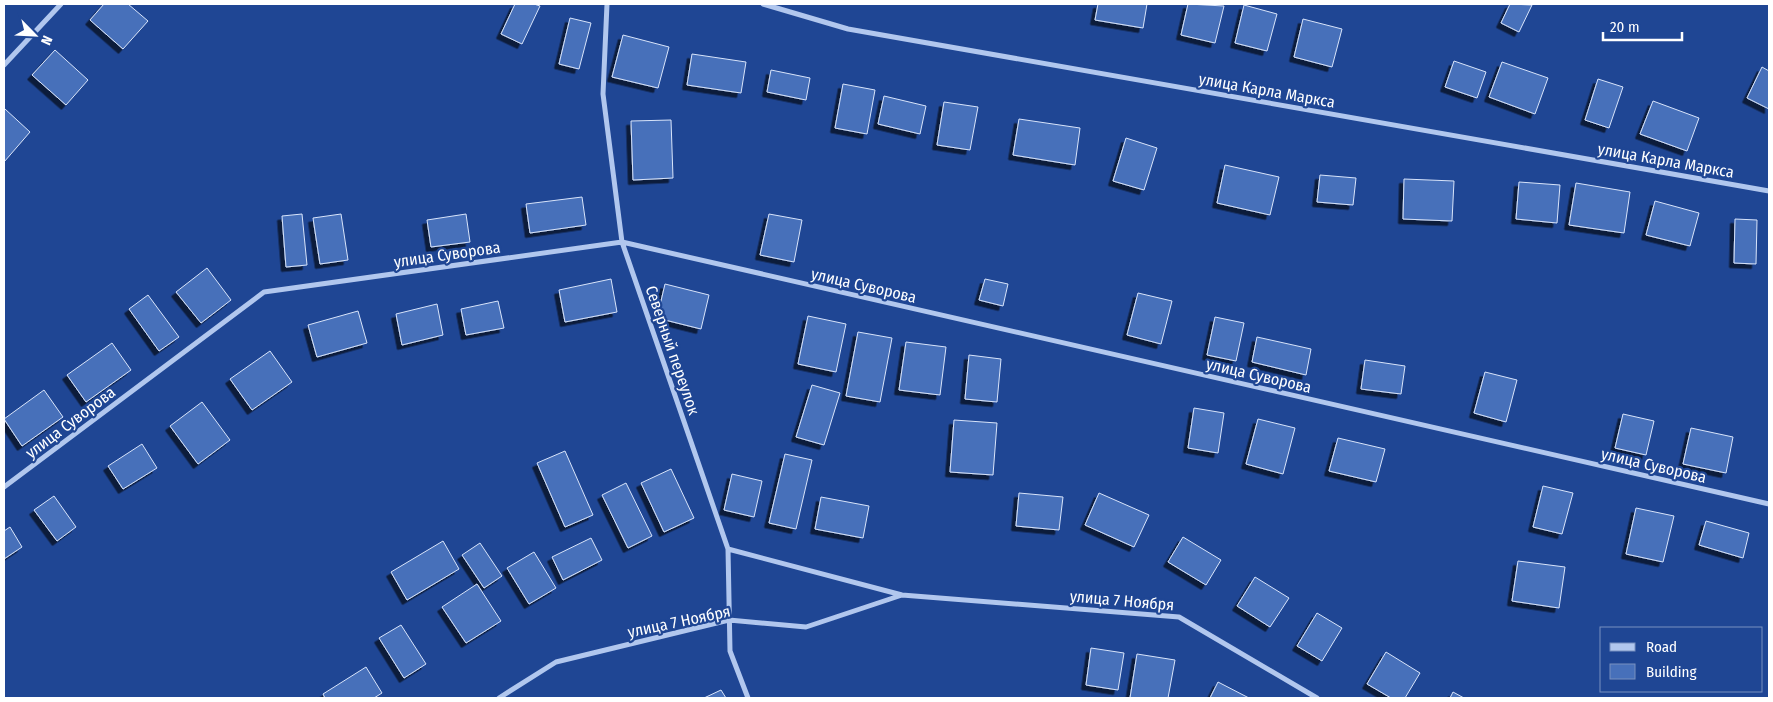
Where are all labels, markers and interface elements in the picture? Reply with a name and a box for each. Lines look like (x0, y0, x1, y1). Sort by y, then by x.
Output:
north arrow (10, 10, 60, 60)
scale bar (1603, 10, 1682, 42)
text: 20 m (1610, 18, 1640, 36)
text: N (37, 33, 56, 47)
street label: улица Карла Маркса (1197, 69, 1337, 112)
street label: улица Карла Маркса (1596, 139, 1736, 182)
street label: улица Суворова (393, 238, 502, 271)
street label: улица Суворова (809, 264, 918, 307)
street label: Северный переулок (641, 283, 704, 418)
street label: улица Суворова (1204, 354, 1313, 397)
street label: улица Суворова (22, 382, 119, 462)
street label: улица Суворова (1599, 444, 1708, 487)
street label: улица 7 Ноября (1069, 586, 1175, 615)
street label: улица 7 Ноября (626, 601, 732, 642)
legend (1600, 627, 1763, 692)
text: Road (1646, 638, 1677, 656)
text: Building (1646, 663, 1697, 681)

